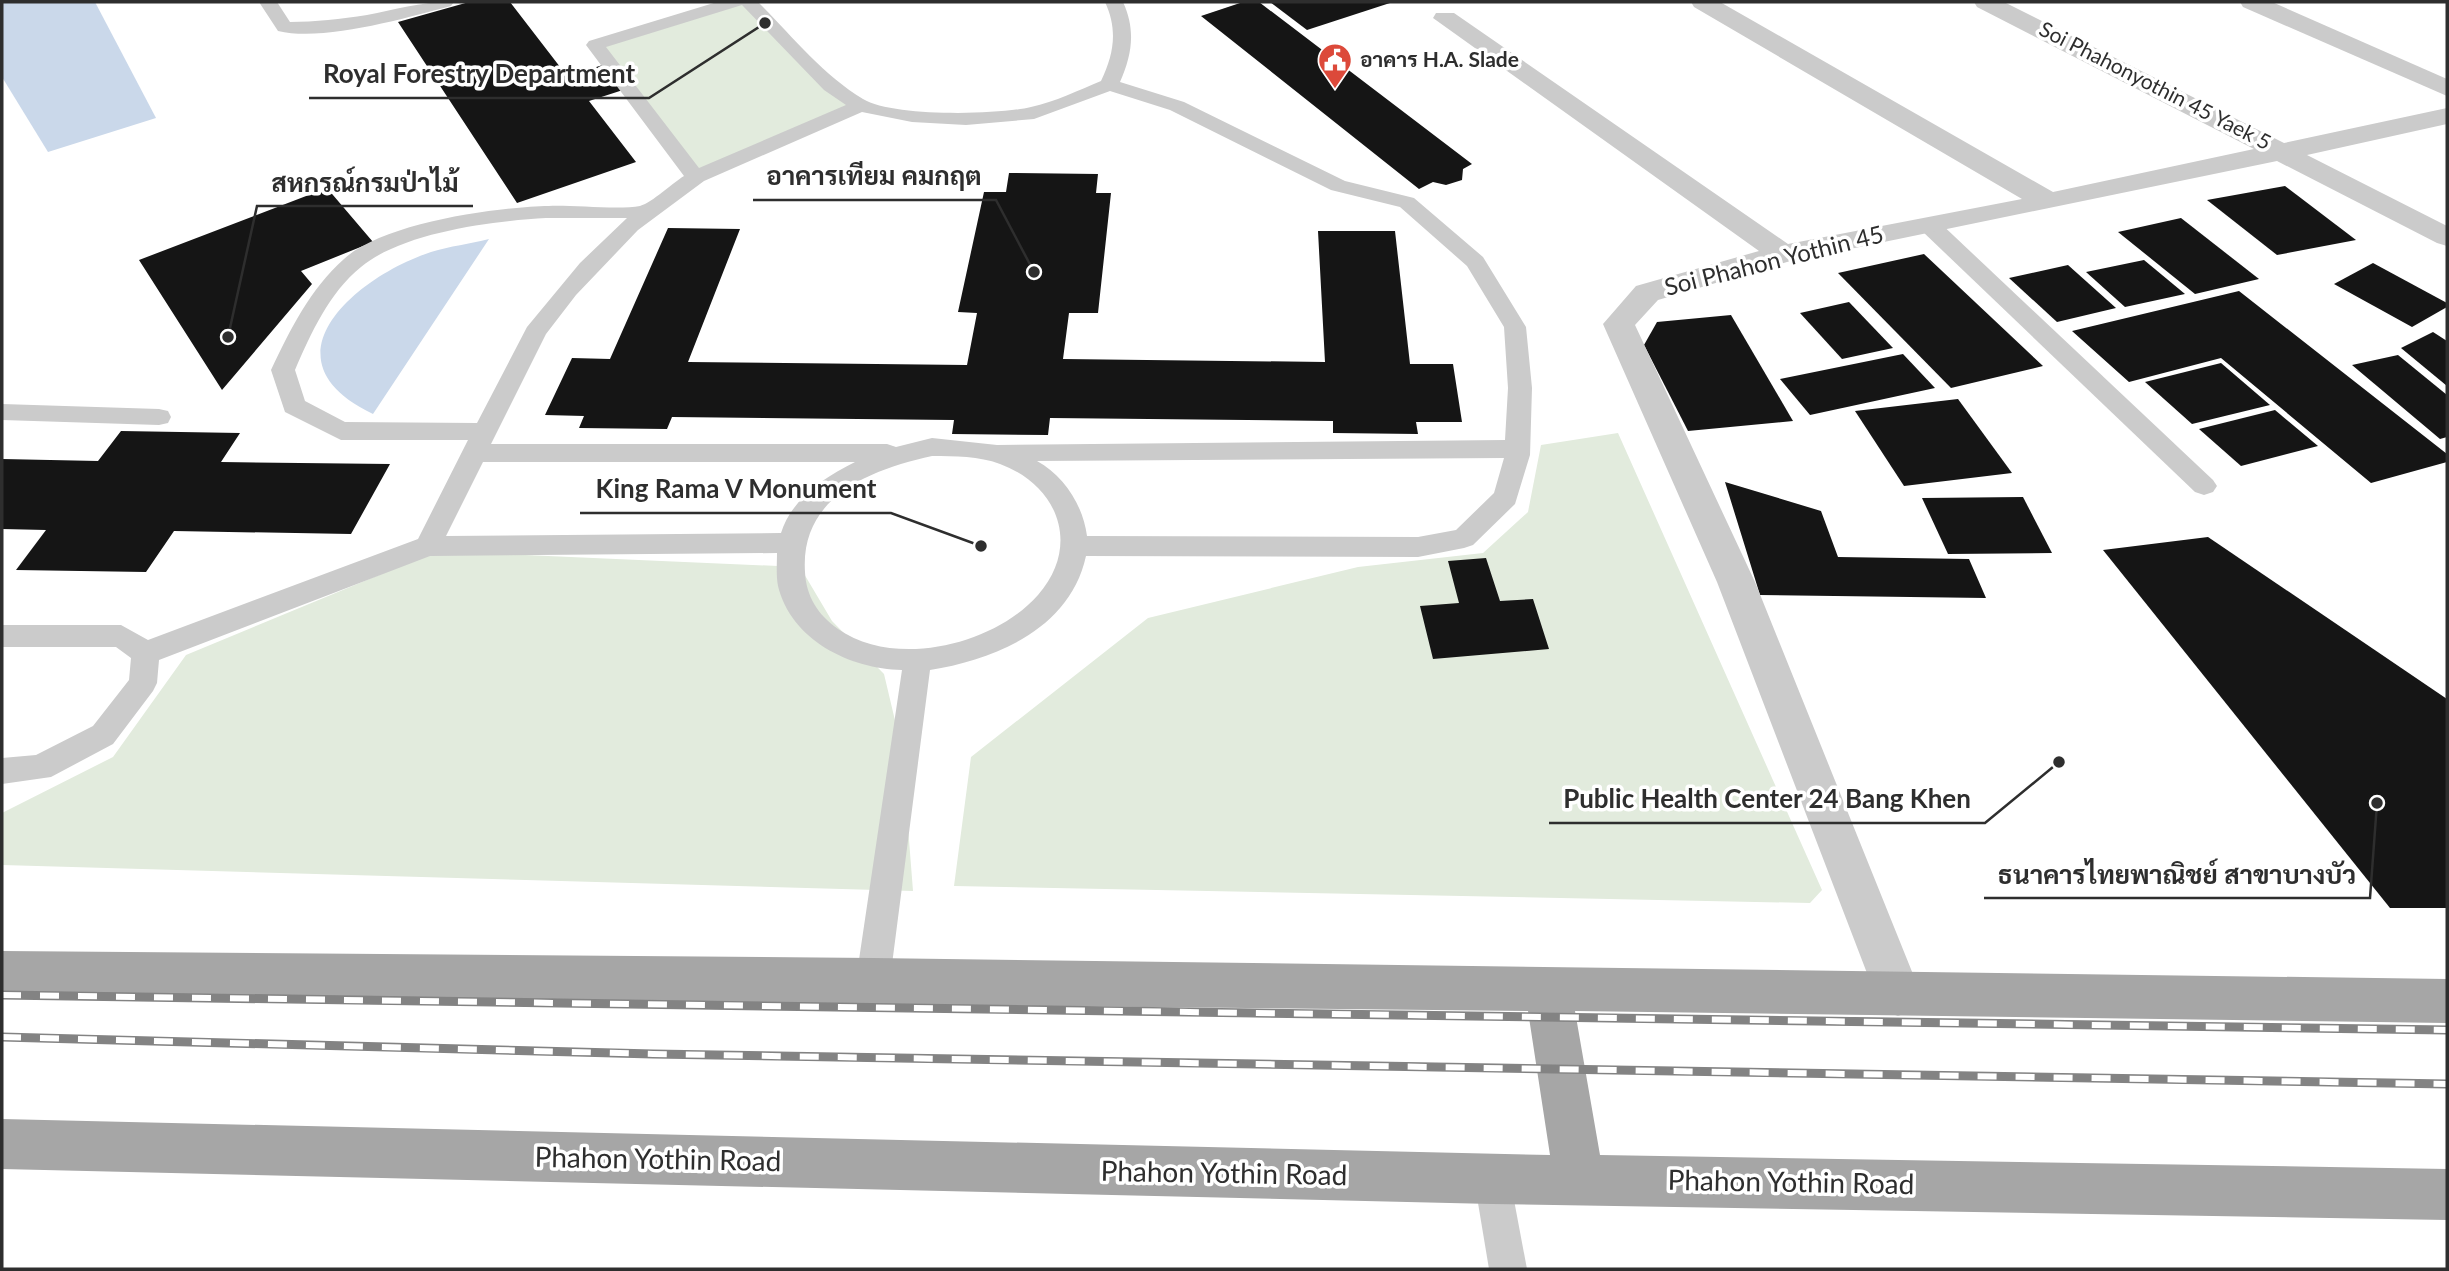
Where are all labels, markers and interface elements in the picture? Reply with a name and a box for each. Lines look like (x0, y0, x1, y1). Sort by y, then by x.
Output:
street label: Soi Phahonyothin 45 Yaek 5 (2036, 15, 2276, 154)
public building icon: อาคาร H.A. Slade (1316, 41, 1354, 90)
place label: อาคาร H.A. Slade (1360, 46, 1519, 71)
callout: Royal Forestry Department (309, 51, 649, 98)
text: Royal Forestry Department (323, 57, 635, 89)
callout: อาคารเทียม คมกฤต (753, 153, 996, 200)
callout: สหกรณ์กรมป่าไม้ (257, 159, 473, 206)
text: อาคารเทียม คมกฤต (766, 159, 982, 191)
text: สหกรณ์กรมป่าไม้ (271, 166, 460, 198)
street label: Soi Phahon Yothin 45 (1661, 218, 1886, 301)
callout: King Rama V Monument (580, 466, 891, 513)
text: King Rama V Monument (596, 472, 877, 504)
callout: Public Health Center 24 Bang Khen (1549, 776, 1985, 823)
text: Public Health Center 24 Bang Khen (1563, 782, 1971, 814)
callout: ธนาคารไทยพาณิชย์ สาขาบางบัว (1984, 851, 2370, 898)
text: ธนาคารไทยพาณิชย์ สาขาบางบัว (1998, 858, 2356, 890)
street label: Phahon Yothin Road (534, 1139, 782, 1177)
street label: Phahon Yothin Road (1100, 1153, 1348, 1191)
street label: Phahon Yothin Road (1667, 1162, 1915, 1200)

